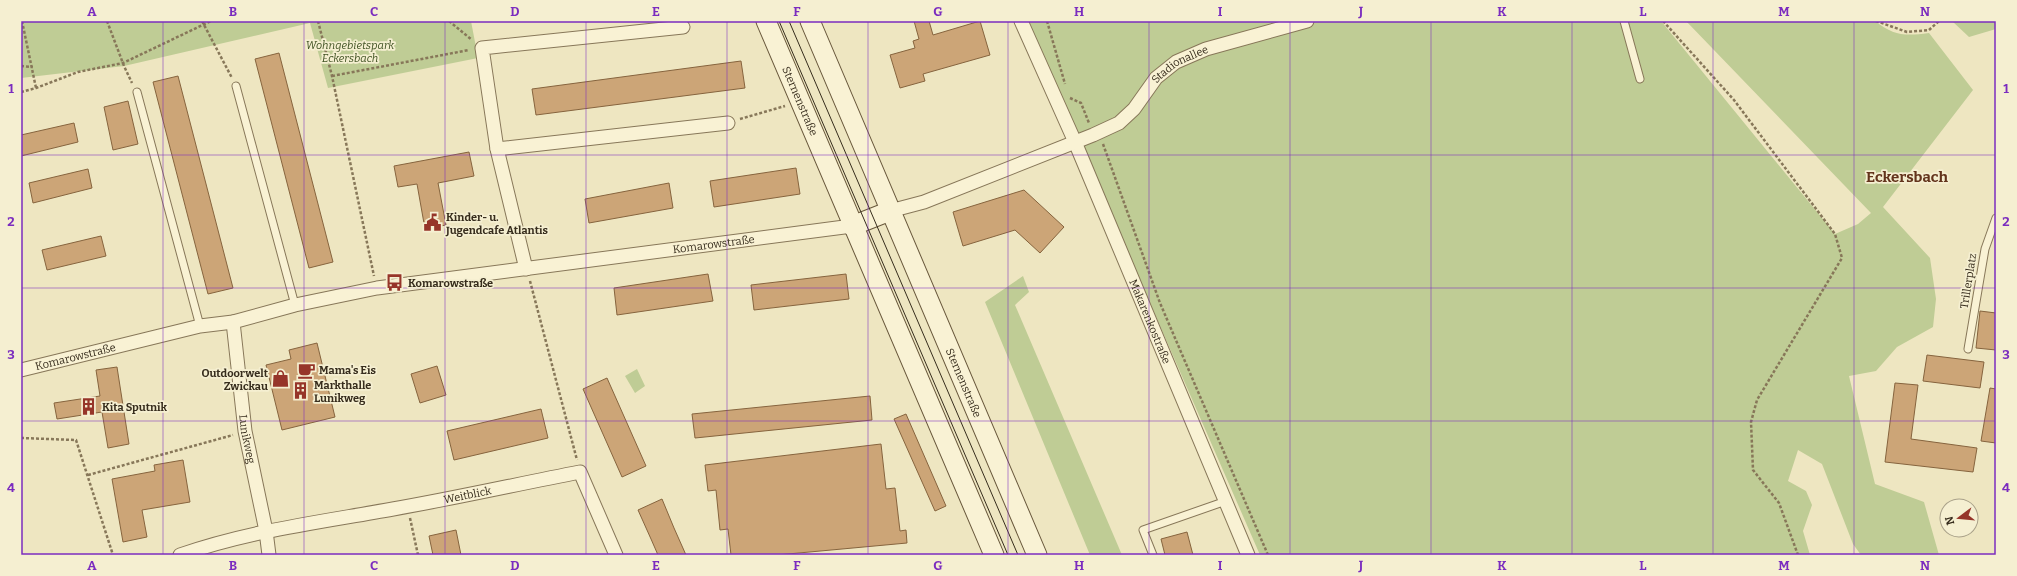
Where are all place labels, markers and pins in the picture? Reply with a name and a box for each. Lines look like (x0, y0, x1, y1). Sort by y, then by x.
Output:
place label: Kinder- u. Jugendcafe Atlantis (445, 211, 548, 237)
public building icon: Kinder- u. Jugendcafe Atlantis (423, 213, 443, 233)
bus stop icon: Komarowstraße (385, 273, 405, 293)
place label: Komarowstraße (408, 277, 493, 290)
cafe icon: Mama's Eis (296, 360, 316, 380)
place label: Mama's Eis (319, 364, 376, 377)
place label: Outdoorwelt Zwickau (201, 367, 269, 393)
shop icon: Outdoorwelt Zwickau (271, 369, 291, 389)
place label: Markthalle Lunikweg (314, 379, 371, 405)
building icon: Markthalle Lunikweg (291, 381, 311, 401)
building icon: Kita Sputnik (79, 397, 99, 417)
place label: Kita Sputnik (102, 401, 168, 414)

